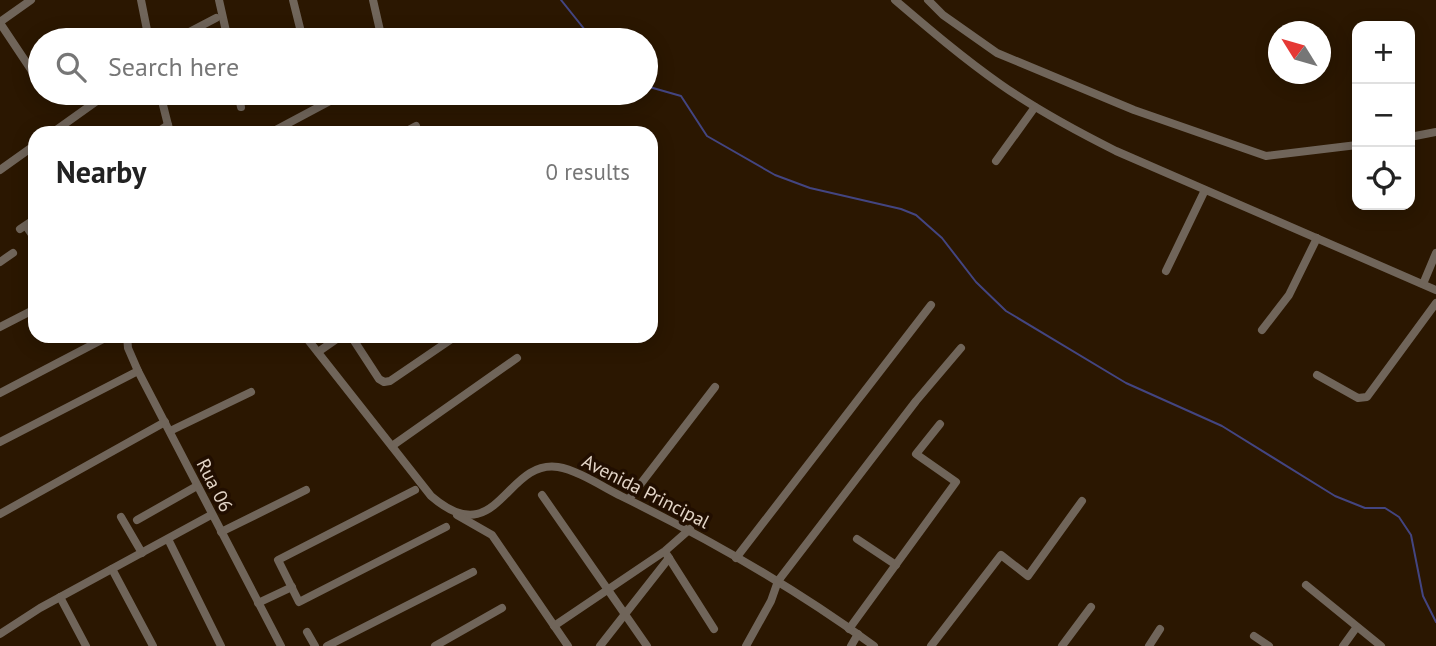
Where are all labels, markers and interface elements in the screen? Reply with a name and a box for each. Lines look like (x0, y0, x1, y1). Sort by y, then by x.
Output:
north arrow (1268, 21, 1331, 84)
map controls (1352, 21, 1415, 210)
button: + (1352, 21, 1415, 84)
search box (28, 28, 658, 105)
icon: search (52, 48, 90, 86)
text: Search here (108, 50, 239, 83)
button: − (1352, 84, 1415, 147)
button: locate (1352, 147, 1415, 210)
text: Nearby (56, 152, 146, 191)
text: 0 results (546, 157, 630, 186)
street label: Avenida Principal (578, 449, 714, 534)
street label: Rua 06 (191, 454, 239, 516)

